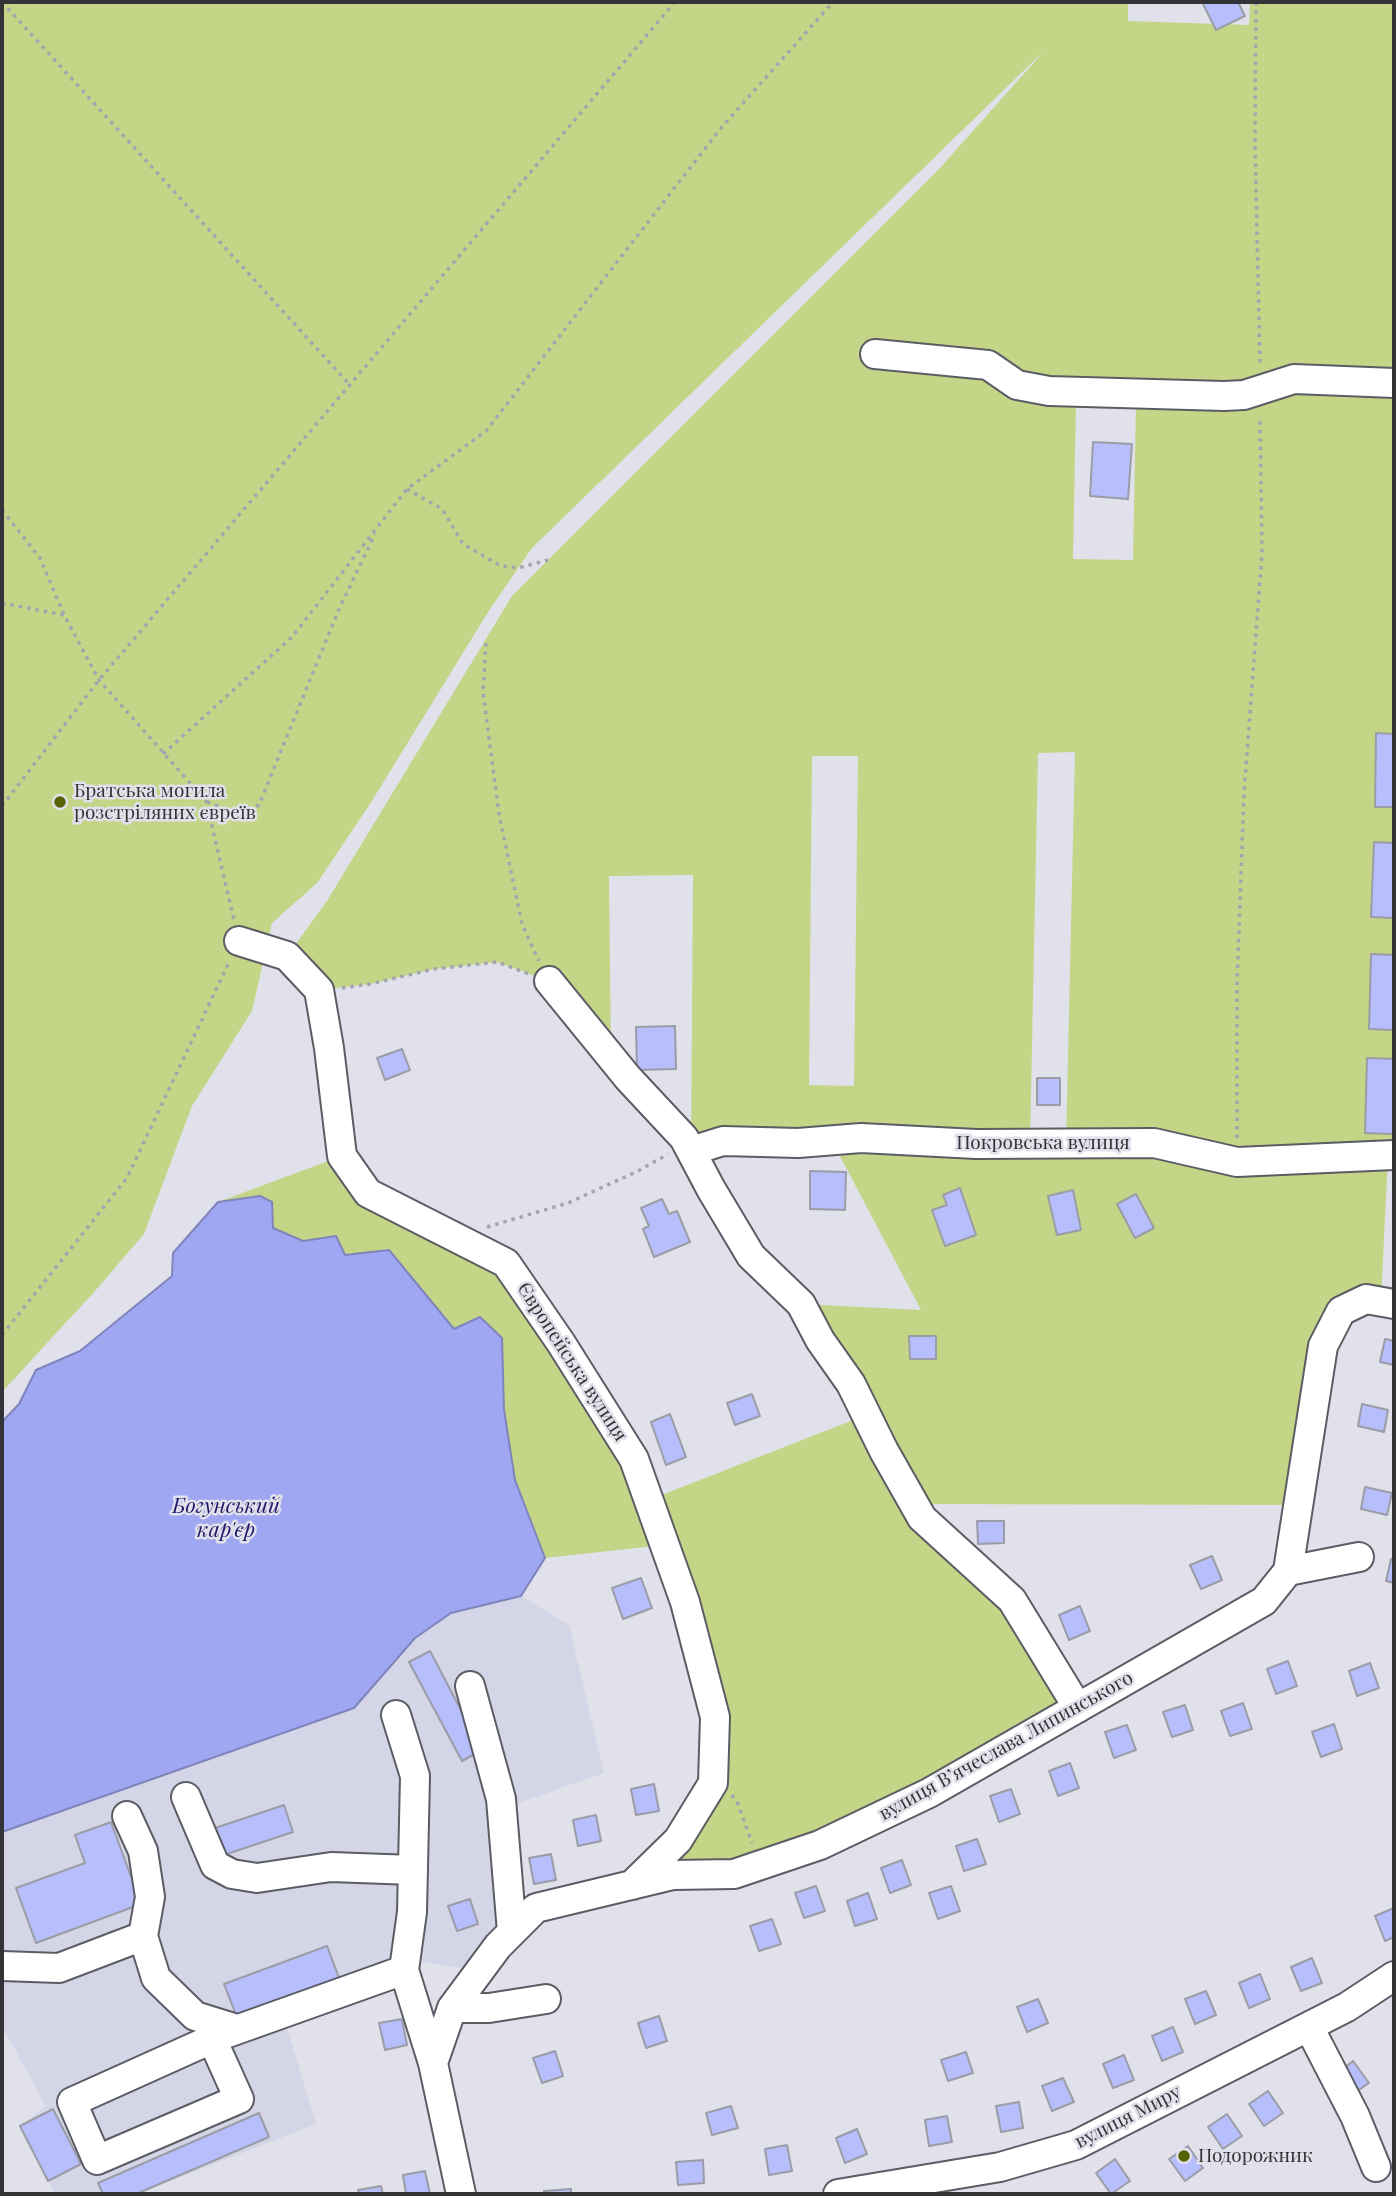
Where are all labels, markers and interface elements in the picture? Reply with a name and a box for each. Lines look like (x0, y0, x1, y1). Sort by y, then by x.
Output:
place label: Братська могила розстріляних євреїв (74, 780, 256, 824)
marker: Братська могила розстріляних євреїв (52, 794, 68, 810)
street label: Покровська вулиця (956, 1132, 1130, 1154)
street label: Європейська вулиця (512, 1278, 632, 1446)
water label: Богунський кар'єр (172, 1493, 280, 1543)
street label: вулиця Вʼячеслава Липинського (875, 1667, 1137, 1825)
street label: вулиця Миру (1071, 2081, 1185, 2153)
place label: Подорожник (1198, 2145, 1313, 2167)
marker: Подорожник (1176, 2148, 1192, 2164)

